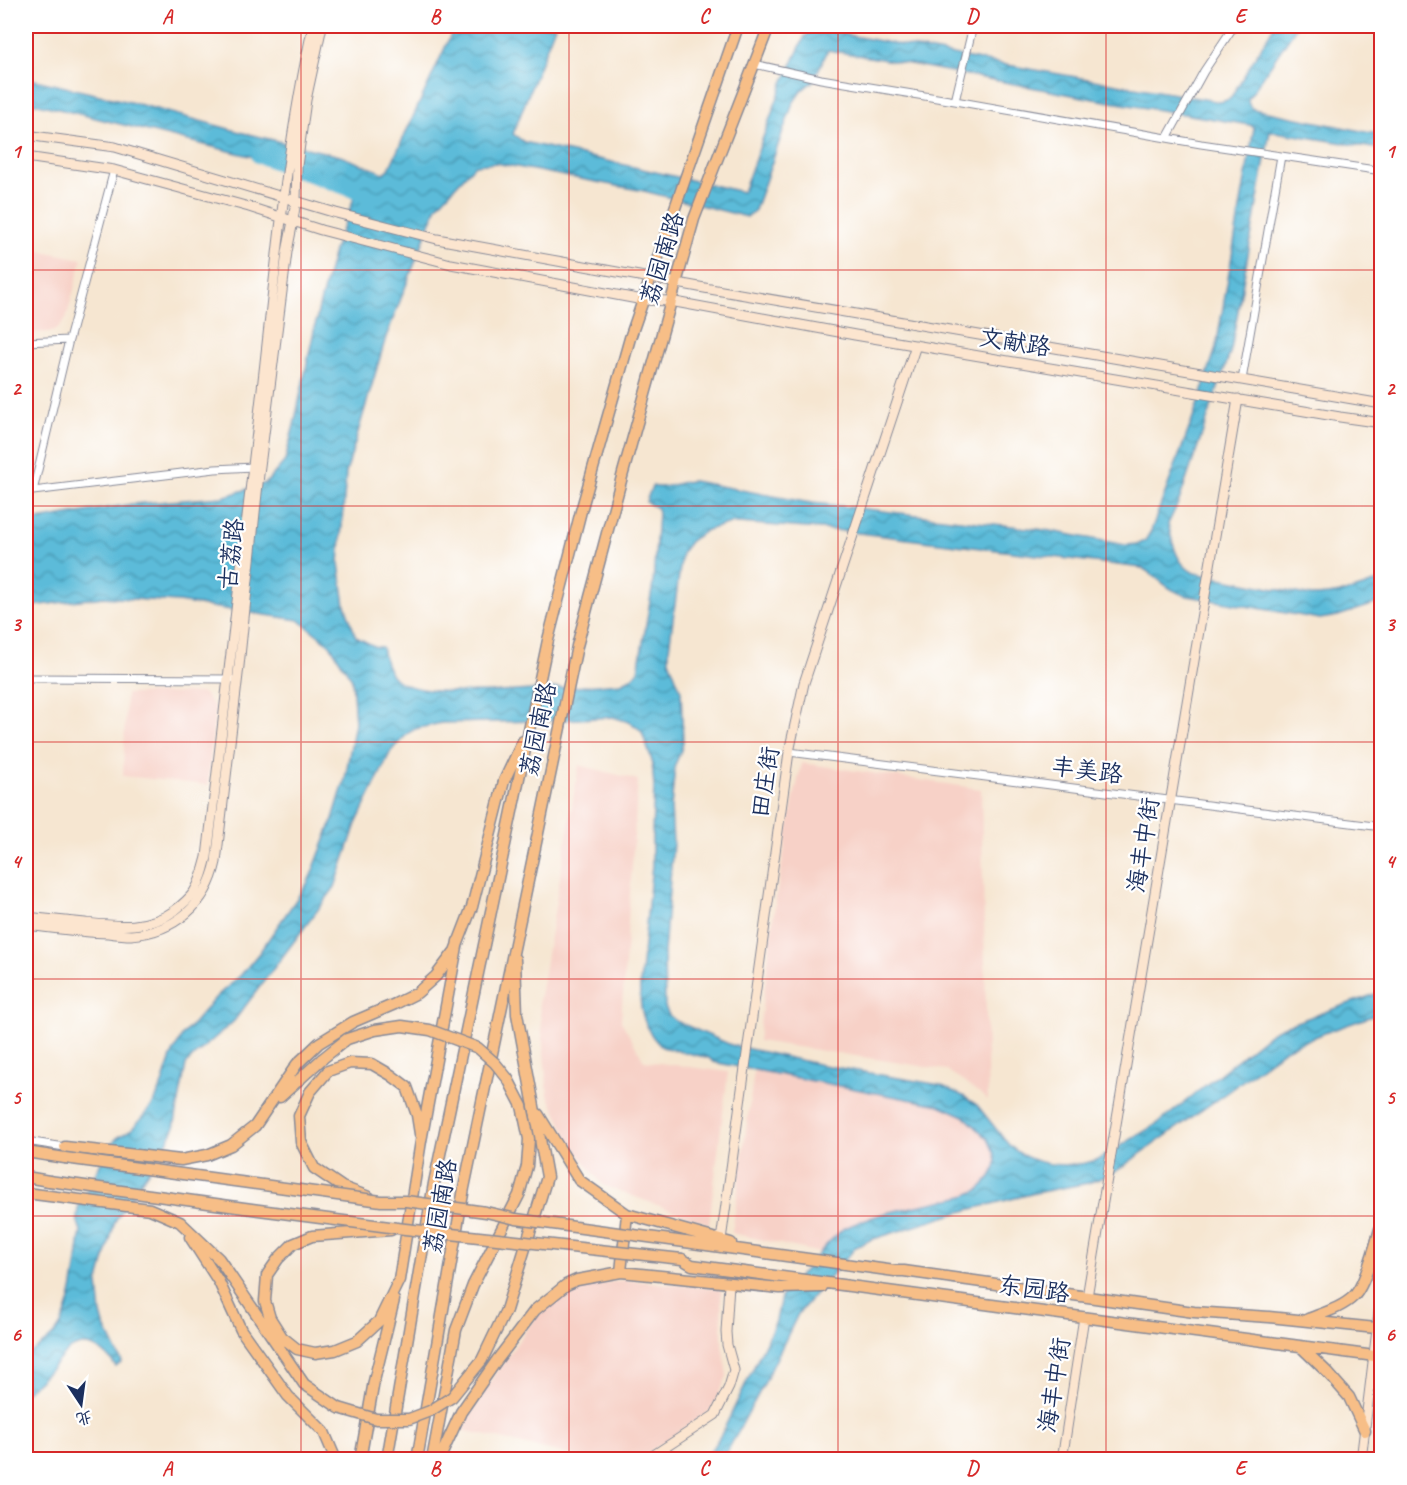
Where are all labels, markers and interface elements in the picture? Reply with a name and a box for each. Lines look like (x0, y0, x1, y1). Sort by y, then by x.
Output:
text: A (162, 4, 174, 29)
text: B (430, 4, 442, 29)
text: C (699, 4, 711, 29)
text: D (966, 4, 980, 29)
text: E (1235, 4, 1249, 29)
text: 1 (12, 139, 23, 164)
text: 1 (1386, 139, 1397, 164)
street label: 荔园南路 (634, 208, 690, 308)
street label: 文献路 (977, 322, 1053, 362)
text: 2 (12, 376, 23, 401)
text: 2 (1386, 376, 1397, 401)
street label: 古荔路 (212, 517, 250, 591)
text: 3 (12, 612, 23, 637)
text: 3 (1386, 612, 1397, 637)
street label: 荔园南路 (513, 679, 563, 779)
street label: 田庄街 (745, 744, 785, 820)
street label: 丰美路 (1049, 751, 1125, 789)
street label: 海丰中街 (1121, 795, 1165, 895)
text: 4 (12, 849, 24, 874)
text: 4 (1386, 849, 1398, 874)
text: 5 (12, 1085, 23, 1110)
text: 5 (1386, 1085, 1397, 1110)
street label: 荔园南路 (417, 1156, 463, 1256)
street label: 东园路 (996, 1269, 1072, 1309)
text: 6 (11, 1322, 22, 1347)
text: 6 (1385, 1322, 1396, 1347)
street label: 海丰中街 (1032, 1335, 1076, 1435)
north arrow (51, 1374, 111, 1434)
text: 北 (74, 1406, 94, 1429)
text: A (162, 1456, 174, 1481)
text: B (430, 1456, 442, 1481)
text: C (699, 1456, 711, 1481)
text: D (966, 1456, 980, 1481)
text: E (1235, 1456, 1249, 1481)

